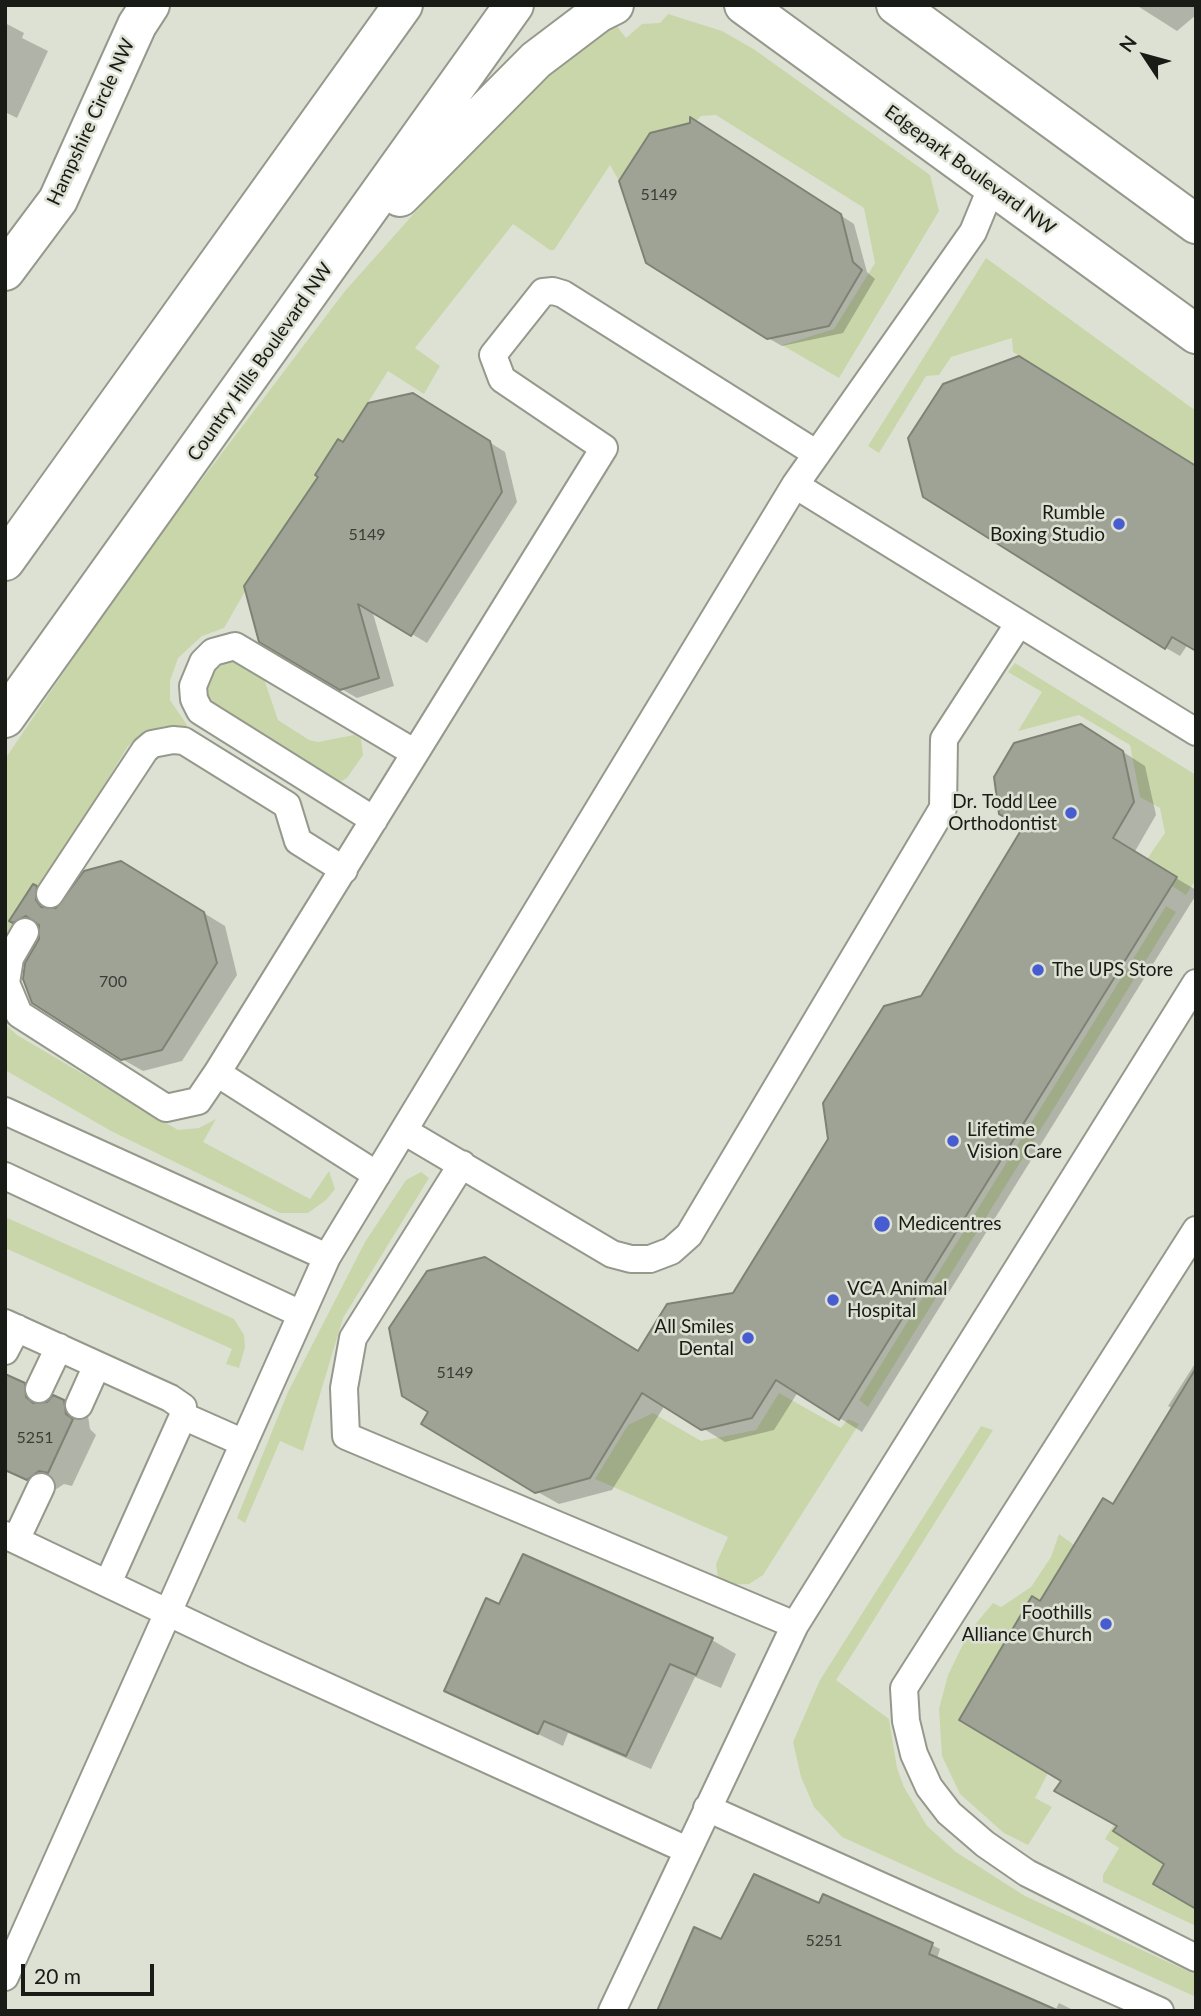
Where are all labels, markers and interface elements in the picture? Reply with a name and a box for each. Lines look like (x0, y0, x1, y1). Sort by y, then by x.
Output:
north arrow (1110, 21, 1180, 91)
text: N (1114, 31, 1141, 56)
street label: Hampshire Circle NW (42, 35, 140, 209)
street label: Edgepark Boulevard NW (880, 100, 1060, 240)
house number: 5149 (640, 185, 678, 205)
street label: Country Hills Boulevard NW (183, 258, 337, 466)
place label: Rumble Boxing Studio (990, 502, 1105, 546)
marker: Rumble Boxing Studio (1111, 516, 1127, 532)
house number: 5149 (348, 525, 386, 545)
place label: Dr. Todd Lee Orthodontist (948, 791, 1057, 835)
marker: Dr. Todd Lee Orthodontist (1063, 805, 1079, 821)
place label: The UPS Store (1052, 959, 1173, 981)
marker: The UPS Store (1030, 962, 1046, 978)
house number: 700 (99, 972, 127, 992)
place label: Lifetime Vision Care (967, 1119, 1062, 1163)
marker: Lifetime Vision Care (945, 1133, 961, 1149)
place label: Medicentres (898, 1213, 1002, 1235)
marker: Medicentres (872, 1214, 892, 1234)
place label: VCA Animal Hospital (847, 1278, 947, 1322)
marker: VCA Animal Hospital (825, 1292, 841, 1308)
place label: All Smiles Dental (654, 1316, 734, 1360)
marker: All Smiles Dental (740, 1330, 756, 1346)
house number: 5149 (436, 1363, 474, 1383)
house number: 5251 (16, 1428, 54, 1448)
place label: Foothills Alliance Church (962, 1602, 1092, 1646)
marker: Foothills Alliance Church (1098, 1616, 1114, 1632)
house number: 5251 (805, 1931, 843, 1951)
scale bar (24, 1950, 158, 1994)
text: 20 m (34, 1963, 81, 1988)

